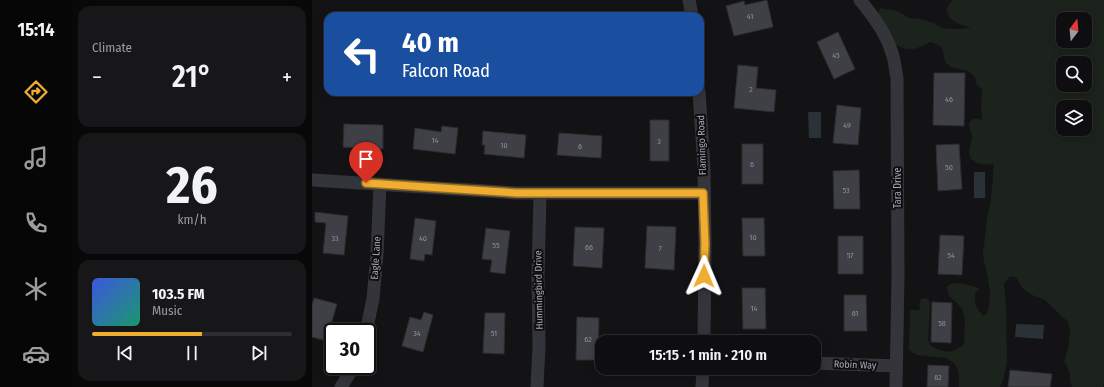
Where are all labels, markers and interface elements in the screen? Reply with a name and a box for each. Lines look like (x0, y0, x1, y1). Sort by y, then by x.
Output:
house number: 41 (747, 12, 753, 21)
north arrow (1056, 12, 1092, 48)
map controls (1056, 12, 1092, 136)
text: 15:14 (18, 19, 54, 41)
text: 40 m (402, 26, 459, 59)
icon: left (336, 28, 388, 80)
text: Climate (92, 40, 132, 55)
house number: 45 (832, 51, 840, 60)
button: search (1056, 56, 1092, 92)
text: 21° (172, 59, 212, 95)
text: Falcon Road (402, 60, 490, 82)
text: − (92, 64, 102, 91)
text: + (282, 64, 292, 91)
icon: directions (22, 78, 50, 106)
house number: 2 (749, 85, 753, 94)
house number: 46 (945, 95, 953, 104)
button: layers (1056, 100, 1092, 136)
street label: Flamingo Road (695, 115, 709, 175)
house number: 49 (843, 121, 851, 130)
house number: 14 (432, 136, 439, 145)
house number: 3 (657, 137, 661, 146)
house number: 10 (500, 141, 508, 150)
pin (349, 142, 383, 183)
house number: 6 (578, 142, 582, 151)
icon: music (22, 144, 50, 172)
icon: arrive (355, 148, 377, 170)
text: 26 (166, 154, 218, 217)
house number: 6 (750, 160, 754, 169)
house number: 50 (945, 163, 953, 172)
street label: Tara Drive (892, 168, 904, 208)
house number: 53 (842, 186, 850, 195)
icon: phone (22, 209, 50, 237)
text: km/h (178, 212, 207, 227)
house number: 10 (749, 233, 757, 242)
house number: 33 (331, 234, 339, 243)
house number: 40 (419, 234, 427, 243)
street label: Eagle Lane (369, 236, 384, 280)
house number: 55 (492, 241, 500, 250)
house number: 66 (585, 243, 593, 252)
house number: 7 (658, 244, 662, 253)
street label: Hummingbird Drive (532, 250, 546, 330)
house number: 57 (847, 251, 854, 260)
house number: 54 (947, 251, 955, 260)
position arrow (683, 255, 725, 297)
icon: climate (22, 275, 50, 303)
text: 103.5 FM (152, 285, 205, 303)
text: Music (152, 303, 182, 318)
house number: 14 (751, 304, 758, 313)
house number: 61 (852, 309, 858, 318)
house number: 58 (938, 319, 946, 328)
speed limit sign: 30 (324, 323, 376, 375)
house number: 34 (413, 329, 421, 338)
house number: 51 (491, 329, 497, 338)
house number: 62 (584, 335, 592, 344)
icon: car (22, 340, 50, 368)
icon: previous (114, 342, 136, 364)
icon: pause (181, 342, 203, 364)
icon: next (248, 342, 270, 364)
text: 15:15 · 1 min · 210 m (649, 346, 767, 364)
street label: Robin Way (834, 358, 877, 372)
house number: 62 (934, 373, 942, 382)

